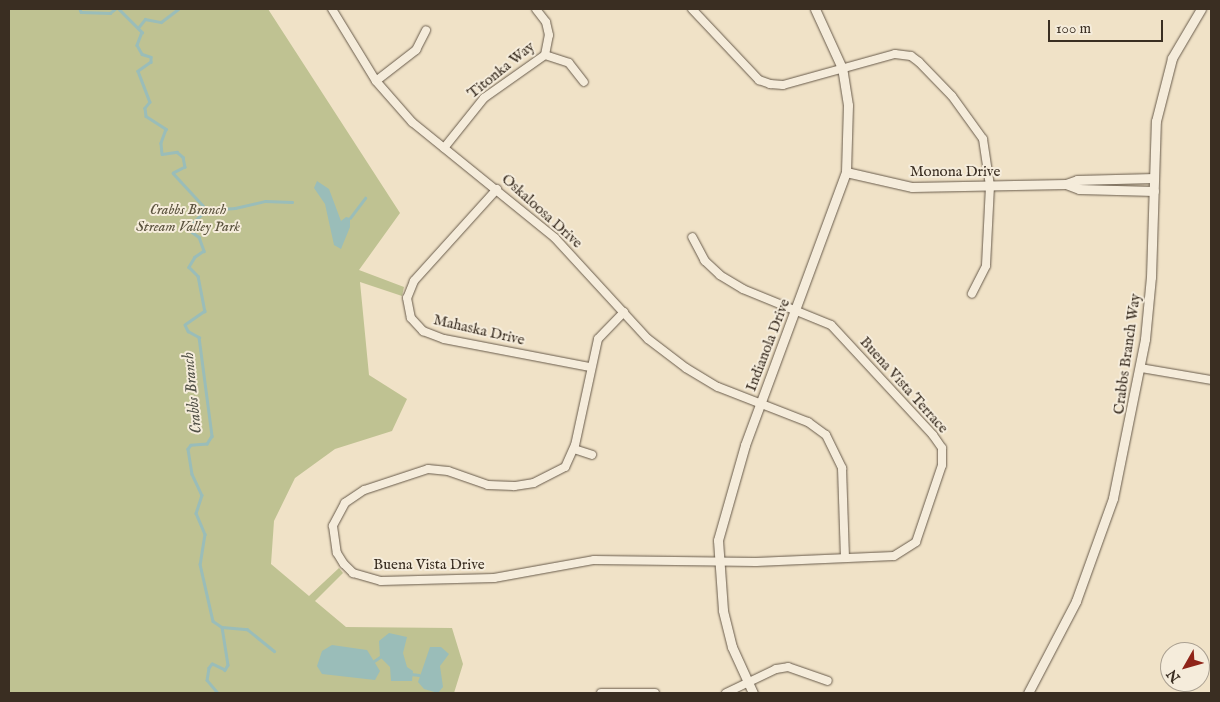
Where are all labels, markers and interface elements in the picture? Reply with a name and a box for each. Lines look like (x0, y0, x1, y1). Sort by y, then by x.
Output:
scale bar (1050, 10, 1165, 42)
text: 100 m (1056, 19, 1091, 38)
street label: Titonka Way (464, 38, 538, 102)
street label: Monona Drive (910, 163, 1000, 181)
street label: Oskaloosa Drive (498, 170, 586, 252)
park label: Crabbs Branch Stream Valley Park (136, 200, 240, 235)
street label: Crabbs Branch Way (1110, 292, 1144, 416)
street label: Indianola Drive (742, 296, 794, 394)
street label: Mahaska Drive (432, 311, 526, 349)
street label: Buena Vista Terrace (856, 333, 952, 437)
water label: Crabbs Branch (179, 351, 207, 435)
street label: Buena Vista Drive (373, 556, 485, 574)
north arrow (1160, 642, 1210, 692)
text: N (1163, 665, 1185, 686)

